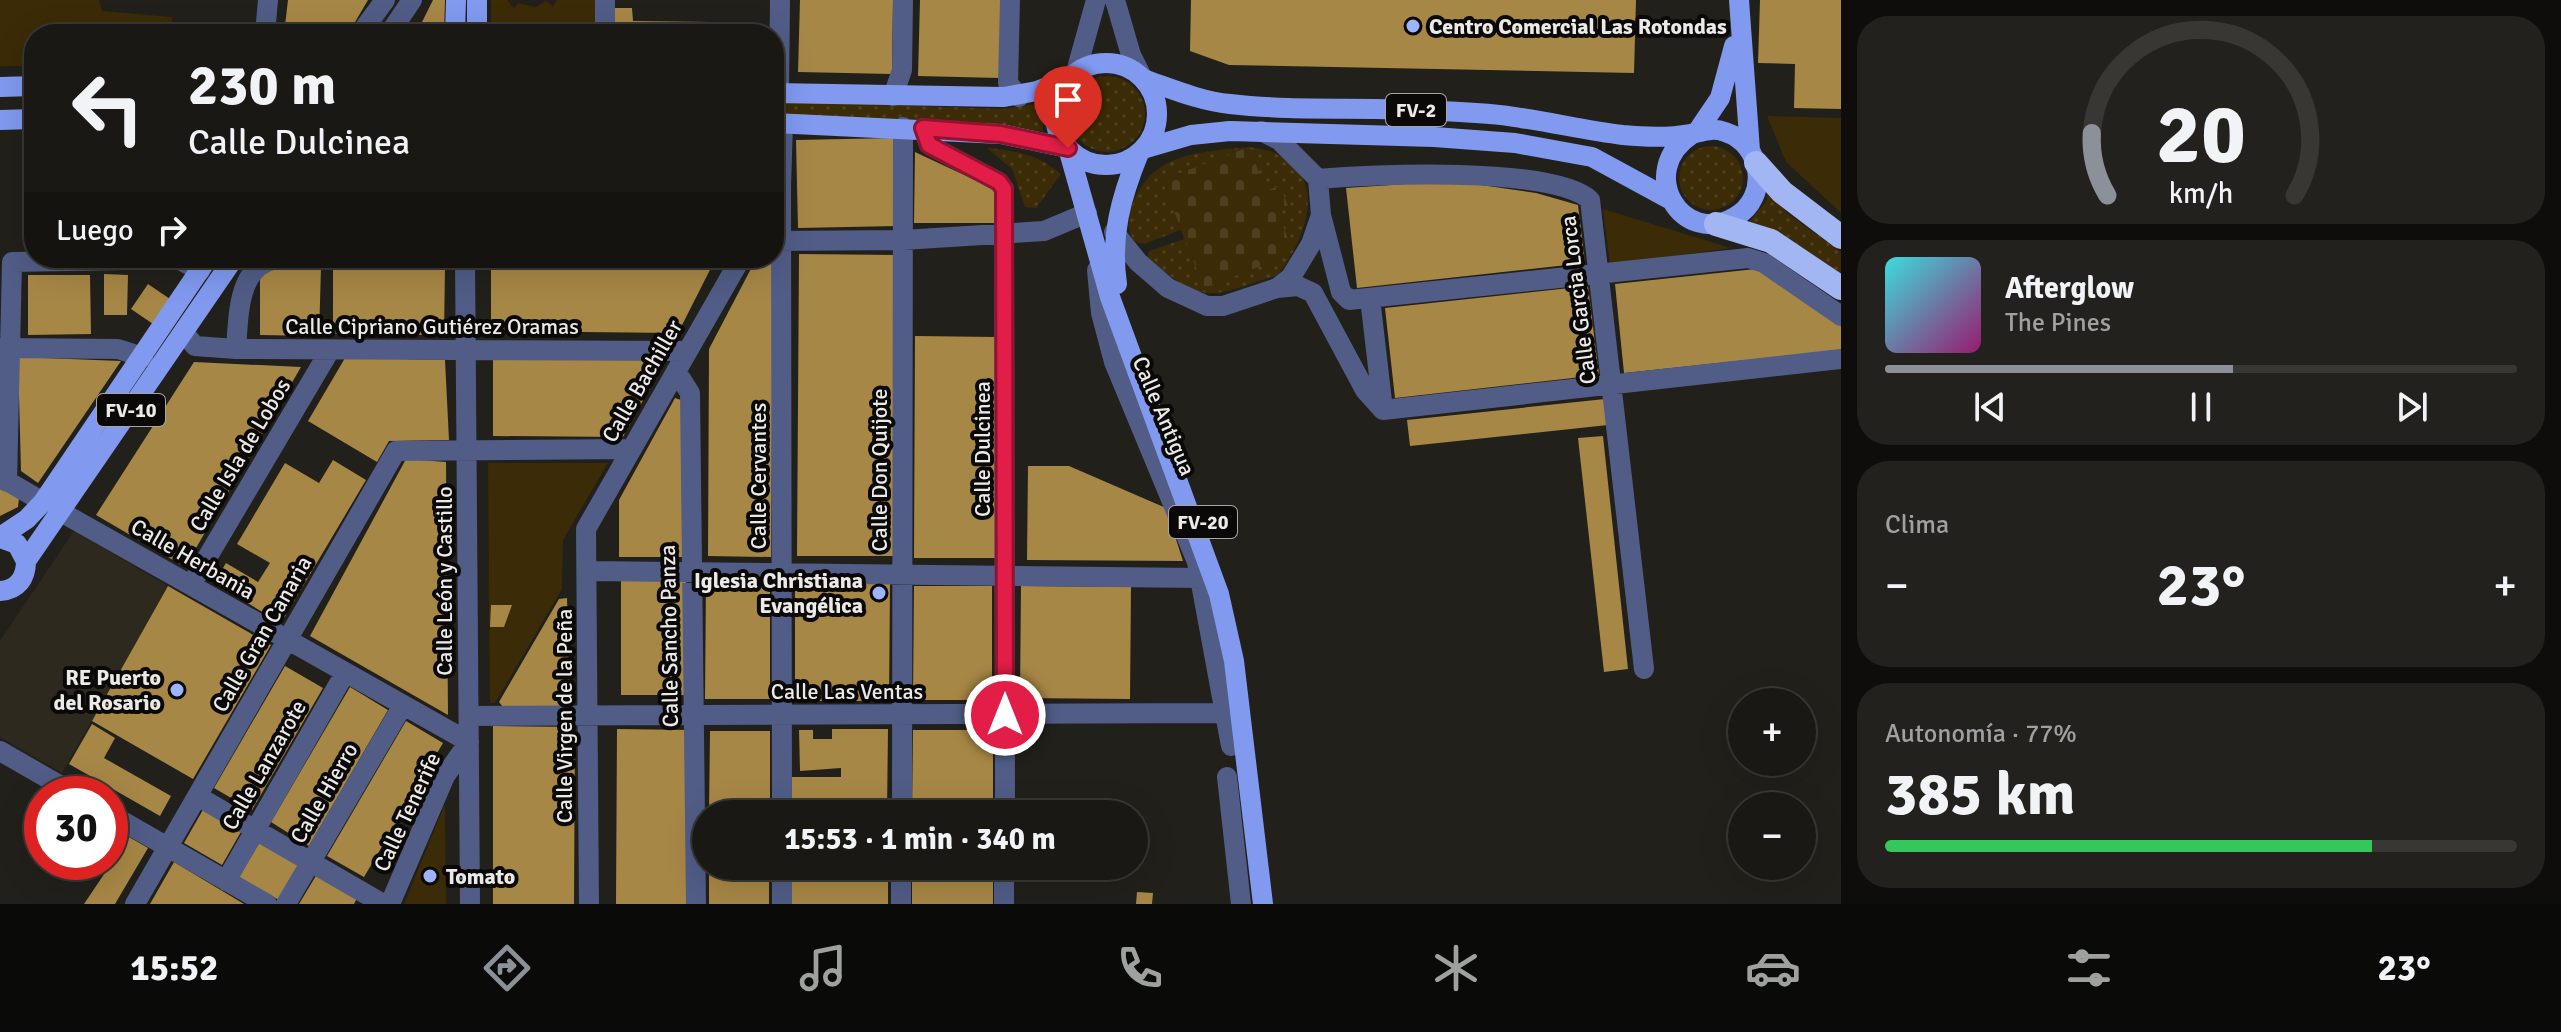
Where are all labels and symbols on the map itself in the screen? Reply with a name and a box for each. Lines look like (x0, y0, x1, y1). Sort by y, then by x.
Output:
place label: Centro Comercial Las Rotondas (1429, 13, 1727, 40)
marker: Centro Comercial Las Rotondas (1404, 17, 1422, 35)
pin (1034, 66, 1102, 148)
road number: FV-2 (1386, 94, 1446, 126)
street label: Calle Garcia Lorca (1554, 214, 1602, 386)
street label: Calle Cipriano Gutiérez Oramas (285, 313, 579, 340)
street label: Calle Bachiller (596, 315, 688, 447)
street label: Calle Antigua (1127, 352, 1201, 480)
street label: Calle Isla de Lobos (184, 374, 296, 536)
street label: Calle Dulcinea (969, 381, 996, 517)
street label: Calle Don Quijote (866, 388, 893, 552)
road number: FV-10 (97, 394, 165, 426)
street label: Calle Cervantes (745, 403, 772, 549)
street label: Calle León y Castillo (431, 486, 458, 676)
road number: FV-20 (1169, 506, 1237, 538)
street label: Calle Herbania (126, 513, 260, 605)
street label: Calle Sancho Panza (654, 544, 684, 728)
street label: Calle Gran Canaria (206, 551, 318, 717)
place label: Iglesia Christiana Evangélica (694, 567, 863, 619)
marker: Iglesia Christiana Evangélica (870, 584, 888, 602)
street label: Calle Virgen de la Peña (551, 609, 578, 823)
place label: RE Puerto del Rosario (54, 664, 161, 716)
position arrow (963, 673, 1047, 757)
street label: Calle Las Ventas (771, 678, 923, 705)
marker: RE Puerto del Rosario (168, 681, 186, 699)
street label: Calle Lanzarote (216, 695, 312, 835)
street label: Calle Hierro (284, 738, 364, 848)
street label: Calle Tenerife (368, 748, 446, 876)
speed limit sign: 30 (24, 776, 128, 880)
place label: Tomato (446, 863, 515, 890)
marker: Tomato (421, 867, 439, 885)

